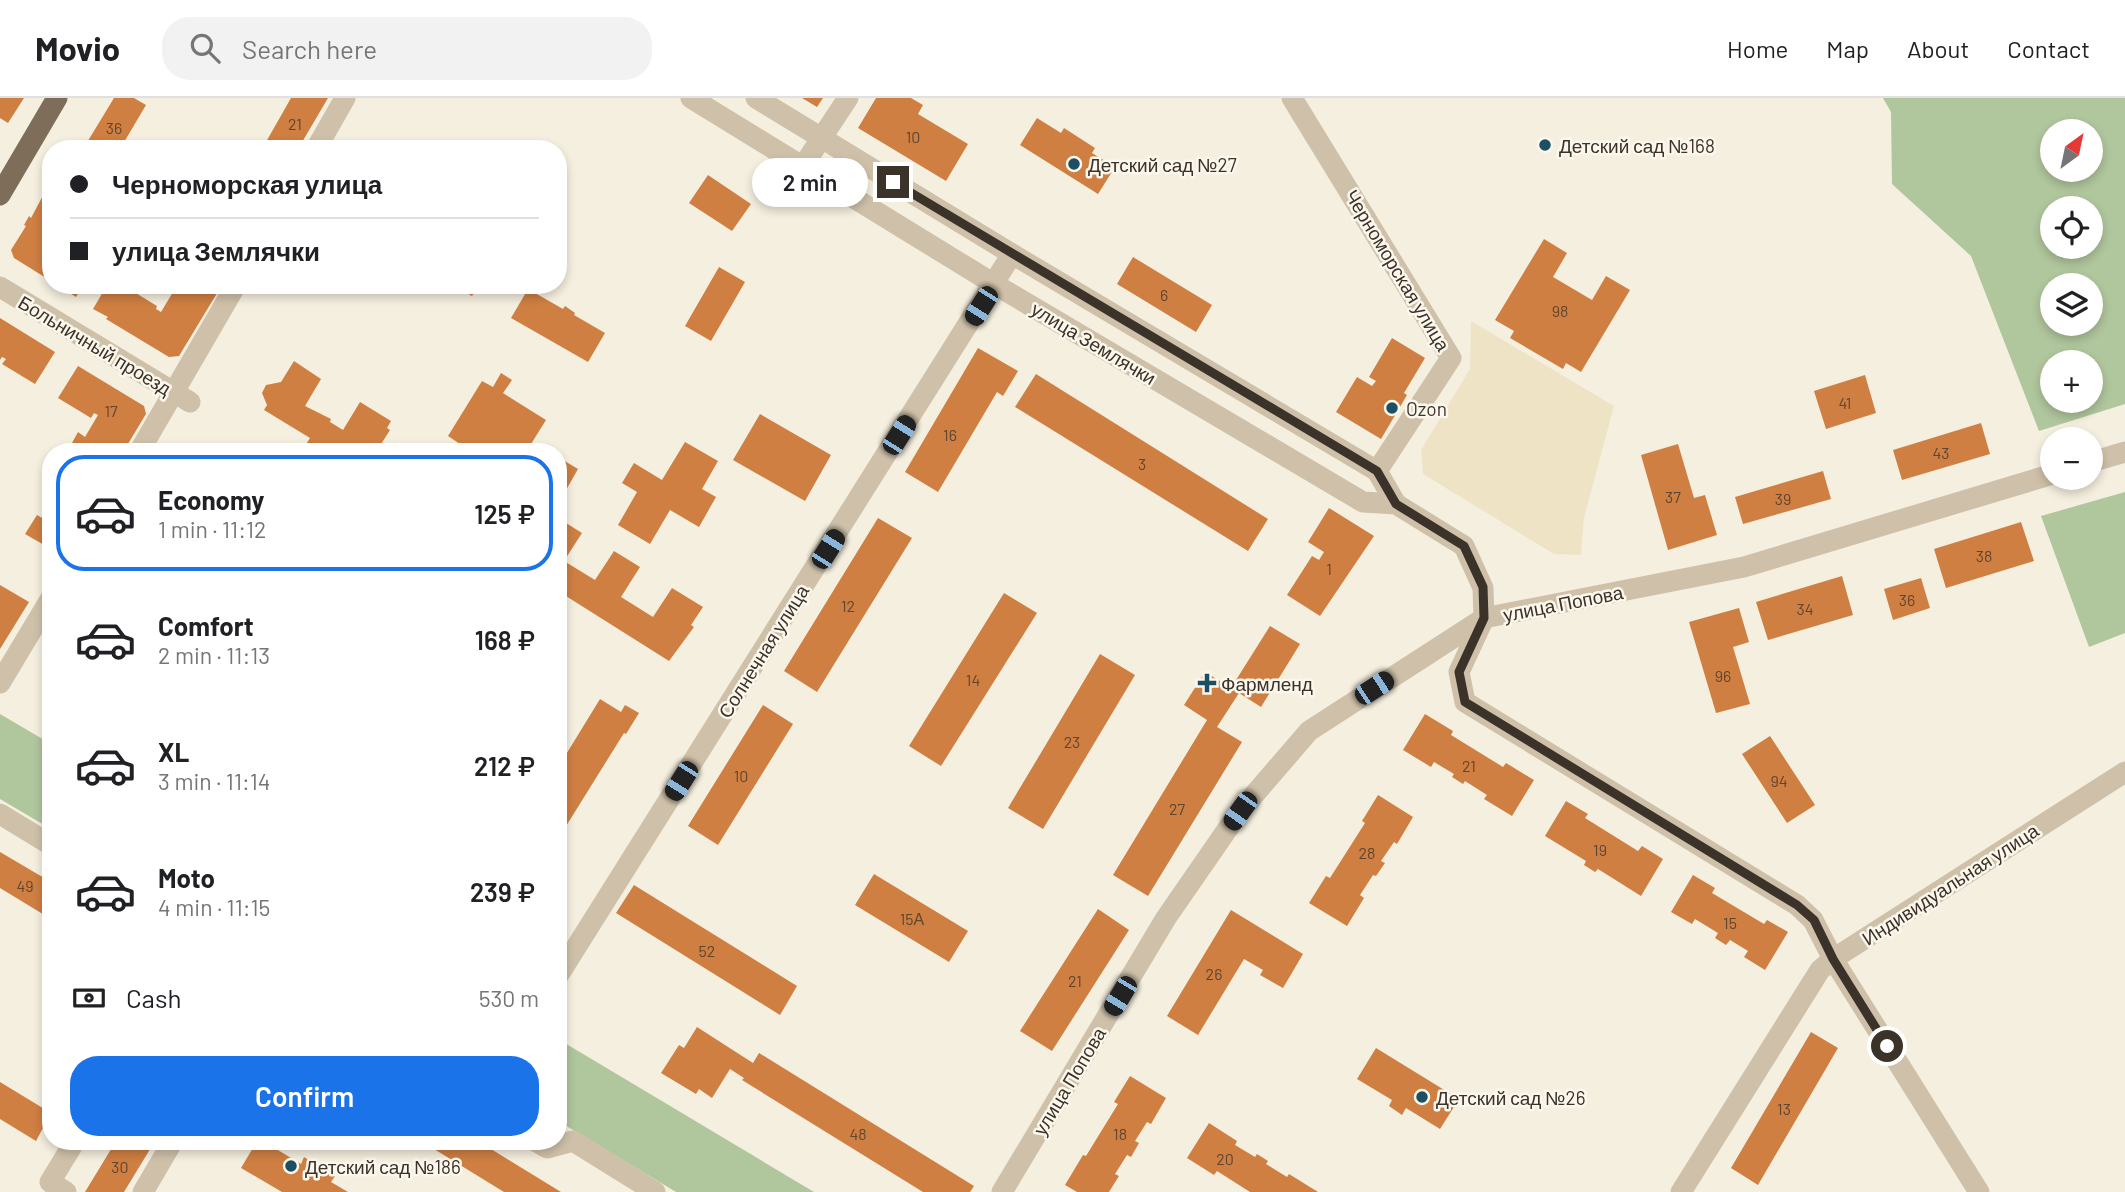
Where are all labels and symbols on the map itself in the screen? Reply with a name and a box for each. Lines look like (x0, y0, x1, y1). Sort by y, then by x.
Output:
house number: 21 (288, 114, 302, 133)
house number: 36 (106, 118, 122, 137)
north arrow (2040, 119, 2104, 182)
house number: 10 (906, 127, 920, 146)
place label: Детский сад №168 (1559, 134, 1715, 157)
marker: Детский сад №168 (1537, 137, 1553, 153)
place label: Детский сад №27 (1088, 153, 1237, 176)
marker: Детский сад №27 (1066, 156, 1082, 172)
callout: 2 min (753, 158, 868, 206)
route end (877, 166, 909, 198)
street label: Черноморская улица (1341, 185, 1456, 355)
car (961, 283, 1002, 329)
house number: 6 (1160, 285, 1168, 304)
street label: Больничный проезд (14, 290, 176, 400)
street label: улица Землячки (1027, 297, 1161, 389)
house number: 98 (1552, 301, 1568, 320)
house number: 41 (1839, 393, 1851, 412)
place label: Ozon (1406, 397, 1447, 420)
marker: Ozon (1384, 400, 1400, 416)
house number: 17 (104, 401, 118, 420)
car (879, 412, 920, 458)
house number: 16 (943, 425, 957, 444)
house number: 43 (1932, 443, 1950, 462)
house number: 3 (1138, 454, 1146, 473)
house number: 37 (1665, 487, 1681, 506)
house number: 39 (1775, 489, 1791, 508)
car (808, 526, 849, 572)
house number: 38 (1976, 546, 1992, 565)
house number: 1 (1326, 559, 1332, 578)
street label: Солнечная улица (713, 580, 813, 722)
street label: улица Попова (1501, 580, 1625, 626)
house number: 36 (1899, 590, 1915, 609)
house number: 12 (841, 596, 855, 615)
house number: 34 (1796, 599, 1814, 618)
house number: 96 (1715, 666, 1731, 685)
car (1351, 668, 1398, 708)
house number: 14 (966, 670, 980, 689)
place label: Фармленд (1221, 672, 1313, 695)
marker: Фармленд (1199, 675, 1215, 691)
house number: 23 (1064, 732, 1080, 751)
house number: 21 (1462, 756, 1476, 775)
car (661, 758, 702, 804)
house number: 10 (734, 766, 748, 785)
house number: 94 (1770, 771, 1788, 790)
car (1220, 788, 1261, 834)
house number: 27 (1169, 799, 1185, 818)
street label: Индивидуальная улица (1857, 818, 2043, 950)
house number: 19 (1593, 840, 1607, 859)
house number: 28 (1359, 843, 1375, 862)
house number: 49 (16, 876, 34, 895)
house number: 15А (900, 909, 925, 928)
house number: 15 (1723, 913, 1737, 932)
house number: 52 (699, 941, 715, 960)
house number: 26 (1206, 964, 1222, 983)
house number: 21 (1068, 971, 1082, 990)
car (1101, 973, 1140, 1019)
street label: улица Попова (1028, 1023, 1110, 1139)
route start (1871, 1030, 1903, 1062)
place label: Детский сад №26 (1436, 1086, 1585, 1109)
marker: Детский сад №26 (1414, 1089, 1430, 1105)
house number: 13 (1777, 1099, 1791, 1118)
house number: 48 (849, 1124, 867, 1143)
house number: 18 (1113, 1124, 1127, 1143)
house number: 20 (1216, 1149, 1234, 1168)
place label: Детский сад №186 (305, 1155, 461, 1178)
house number: 30 (111, 1157, 129, 1176)
marker: Детский сад №186 (283, 1158, 299, 1174)

